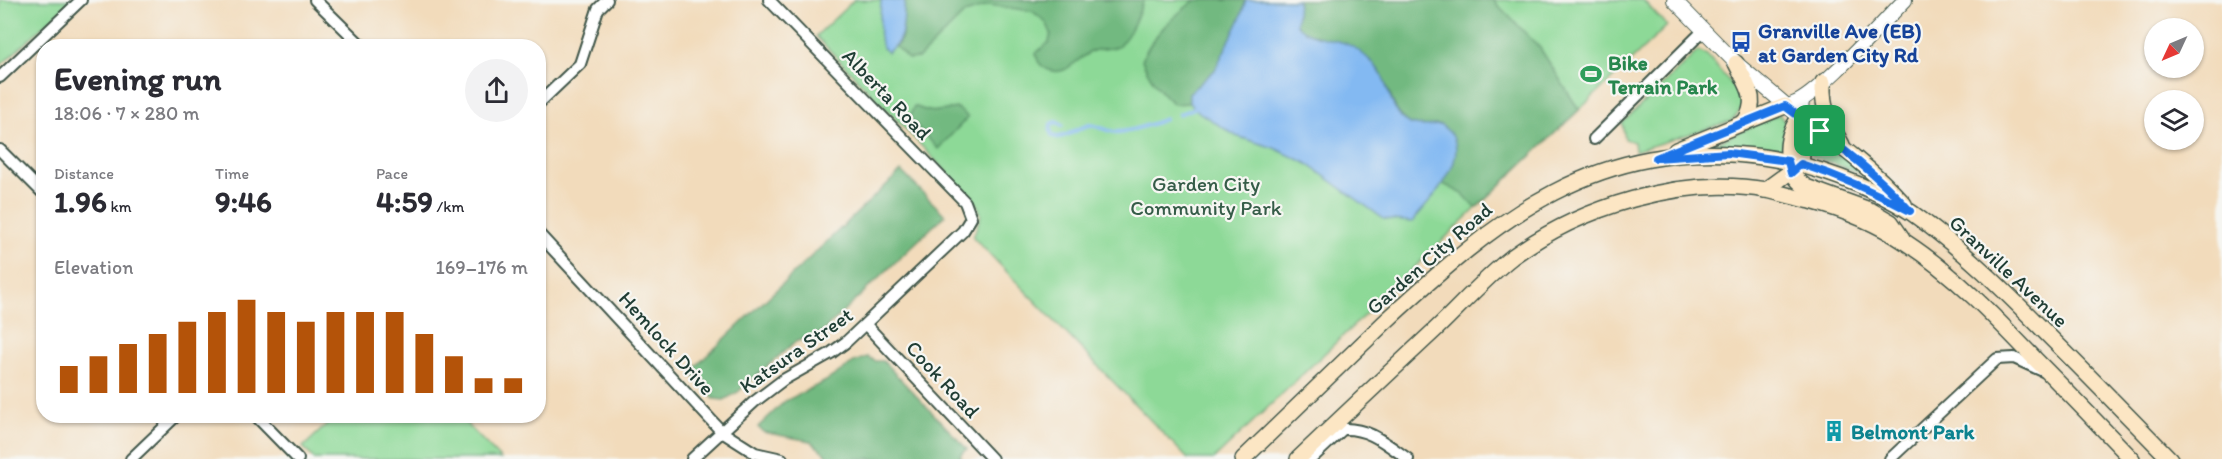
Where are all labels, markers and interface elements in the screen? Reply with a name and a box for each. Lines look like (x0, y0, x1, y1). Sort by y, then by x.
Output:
place label: Granville Ave (EB) at Garden City Rd (1758, 18, 1922, 68)
north arrow (2144, 18, 2204, 78)
map controls (2144, 18, 2204, 150)
bus stop icon: Granville Ave (EB) at Garden City Rd (1729, 30, 1753, 54)
street label: Alberta Road (837, 43, 937, 145)
place label: Bike Terrain Park (1607, 50, 1718, 99)
text: Evening run (54, 59, 221, 98)
button: share (465, 59, 528, 122)
sports icon: Bike Terrain Park (1579, 62, 1603, 86)
button: layers (2144, 90, 2204, 150)
text: 18:06 · 7 × 280 m (54, 101, 200, 125)
pin (1794, 105, 1845, 156)
icon: arrive (1803, 114, 1836, 147)
text: Distance (54, 164, 114, 183)
text: Time (215, 164, 249, 183)
text: Pace (376, 164, 408, 183)
park label: Garden City Community Park (1130, 171, 1282, 220)
text: 1.96 (54, 183, 107, 220)
text: 9:46 (215, 183, 272, 220)
text: 4:59 (376, 183, 433, 220)
street label: Garden City Road (1361, 196, 1497, 319)
text: km (107, 197, 132, 216)
text: /km (433, 197, 464, 216)
street label: Granville Avenue (1944, 210, 2074, 332)
text: Elevation (54, 255, 133, 279)
text: 169–176 m (435, 255, 528, 279)
street label: Hemlock Drive (614, 286, 720, 400)
street label: Katsura Street (735, 302, 857, 398)
street label: Cook Road (901, 335, 985, 423)
building icon: Belmont Park (1822, 419, 1846, 443)
place label: Belmont Park (1851, 419, 1975, 444)

